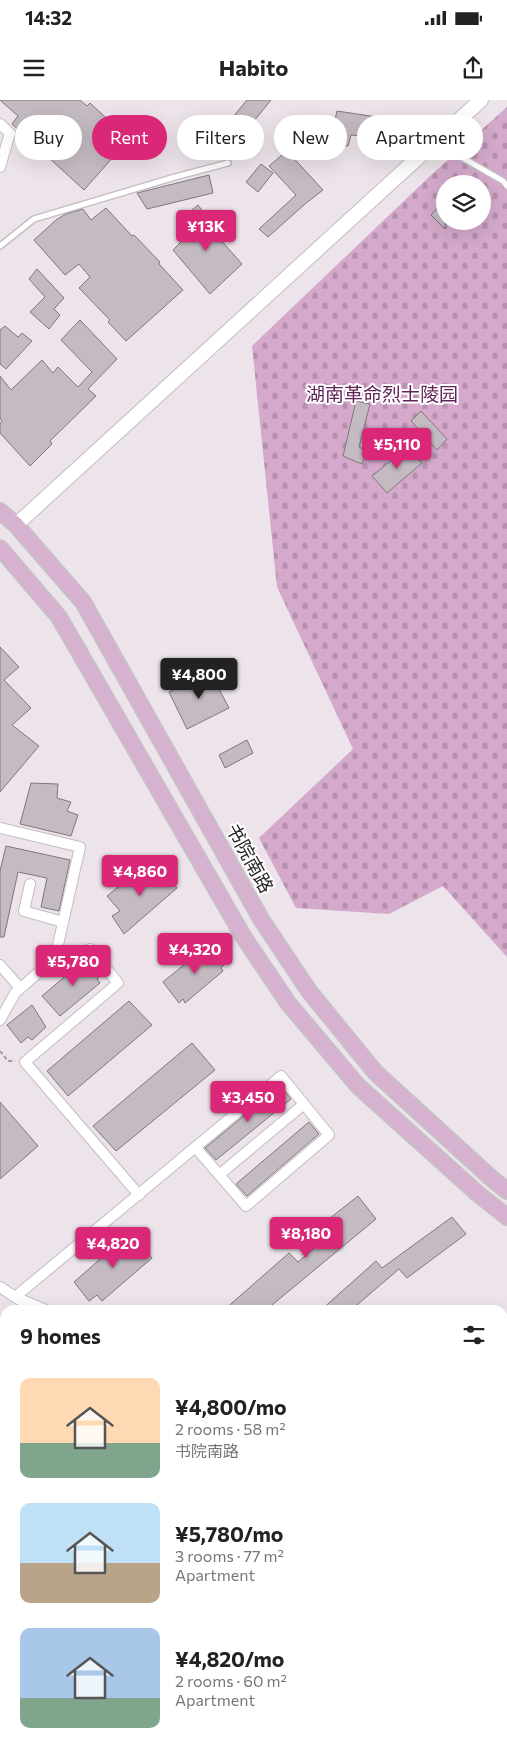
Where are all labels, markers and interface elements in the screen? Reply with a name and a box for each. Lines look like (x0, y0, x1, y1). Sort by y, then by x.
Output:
text: 14:32 (25, 6, 72, 29)
icon: menu (20, 54, 48, 82)
text: Habito (219, 54, 288, 81)
icon: share (459, 54, 487, 82)
chip: Buy (15, 115, 82, 160)
chip: Rent (92, 115, 167, 160)
chip: Filters (177, 115, 264, 160)
chip: New (274, 115, 347, 160)
chip: Apartment (357, 115, 483, 160)
map controls (436, 175, 491, 230)
button: layers (436, 175, 491, 230)
pin: ¥13K (176, 210, 236, 252)
text: ¥13K (187, 216, 225, 235)
park label: 湖南革命烈士陵园 (306, 382, 458, 405)
pin: ¥5,110 (356, 428, 438, 470)
text: ¥5,110 (373, 434, 421, 453)
pin: ¥4,800 (158, 658, 240, 700)
text: ¥4,800 (171, 664, 227, 683)
street label: 书院南路 (222, 819, 279, 897)
pin: ¥4,860 (99, 854, 181, 897)
text: ¥4,860 (113, 861, 167, 880)
pin: ¥4,320 (154, 932, 236, 975)
text: ¥4,320 (168, 939, 222, 958)
pin: ¥5,780 (32, 944, 114, 987)
text: ¥5,780 (47, 951, 99, 970)
pin: ¥3,450 (207, 1080, 289, 1123)
text: ¥3,450 (221, 1087, 275, 1106)
pin: ¥8,180 (265, 1216, 347, 1259)
text: ¥8,180 (281, 1223, 331, 1242)
pin: ¥4,820 (72, 1226, 154, 1269)
text: ¥4,820 (86, 1233, 140, 1252)
icon: filters (460, 1321, 488, 1349)
text: 9 homes (20, 1323, 101, 1348)
text: ¥4,800/mo (175, 1394, 287, 1419)
icon: home (60, 1398, 120, 1458)
text: 2 rooms · 58 m² (175, 1419, 286, 1438)
text: 书院南路 (175, 1441, 239, 1460)
text: ¥5,780/mo (175, 1521, 283, 1546)
icon: home (60, 1523, 120, 1583)
text: 3 rooms · 77 m² (175, 1546, 284, 1565)
text: Apartment (175, 1565, 255, 1584)
text: ¥4,820/mo (175, 1646, 284, 1671)
icon: home (60, 1648, 120, 1708)
text: 2 rooms · 60 m² (175, 1671, 287, 1690)
text: Apartment (175, 1690, 255, 1709)

